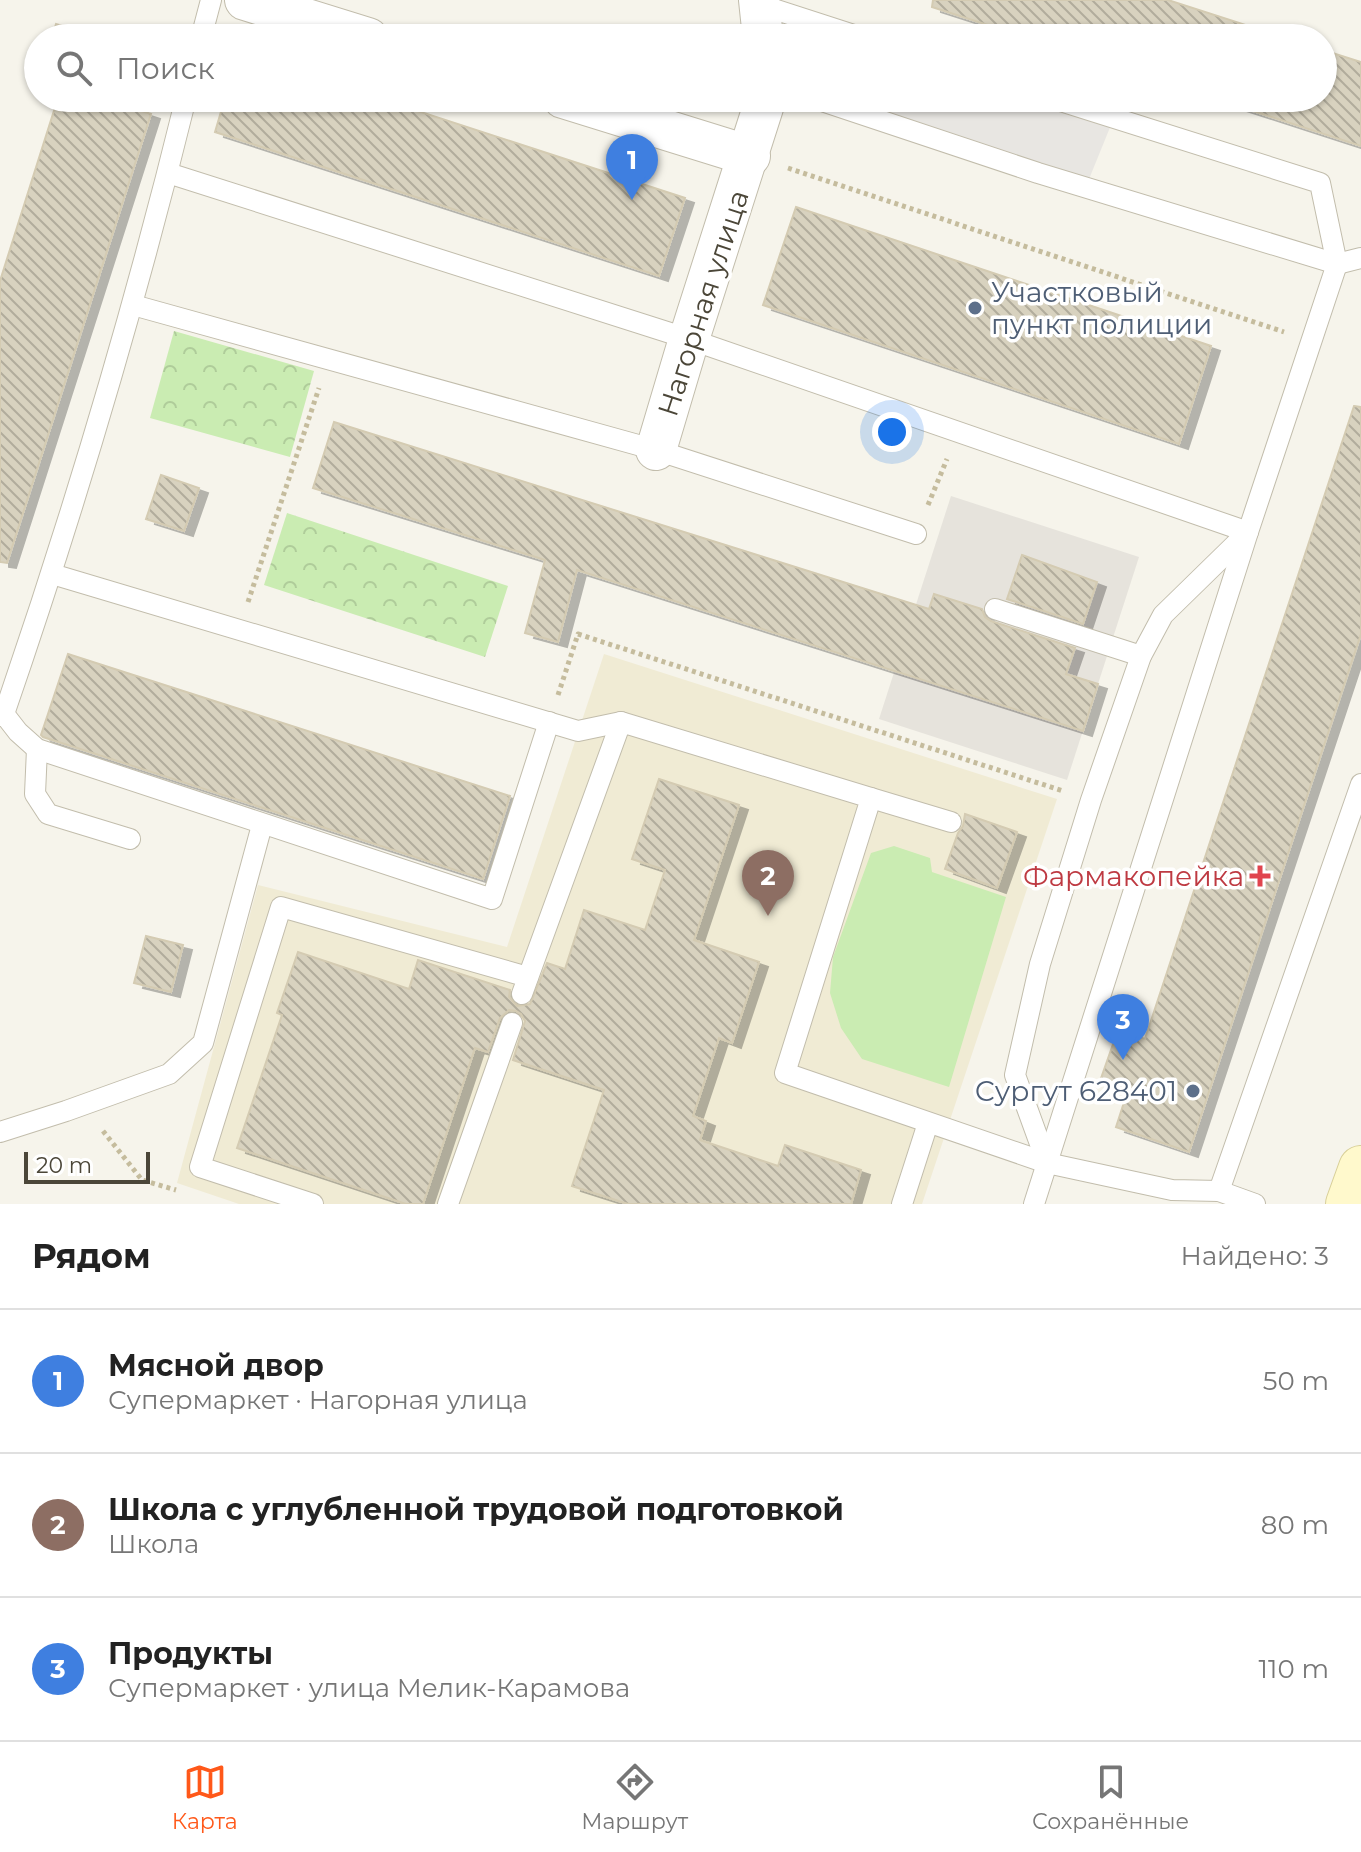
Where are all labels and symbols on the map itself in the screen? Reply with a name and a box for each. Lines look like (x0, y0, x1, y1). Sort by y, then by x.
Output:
pin: 1 (606, 134, 658, 200)
street label: Нагорная улица (650, 186, 756, 420)
place label: Участковый пункт полиции (991, 275, 1212, 341)
marker: Участковый пункт полиции (966, 299, 984, 317)
your location (872, 412, 912, 452)
pin: 2 (742, 850, 794, 916)
place label: Фармакопейка (1023, 859, 1244, 893)
marker: Фармакопейка (1251, 867, 1269, 885)
pin: 3 (1097, 994, 1149, 1060)
place label: Сургут 628401 (975, 1074, 1177, 1108)
marker: Сургут 628401 (1184, 1082, 1202, 1100)
scale bar (24, 1148, 150, 1184)

